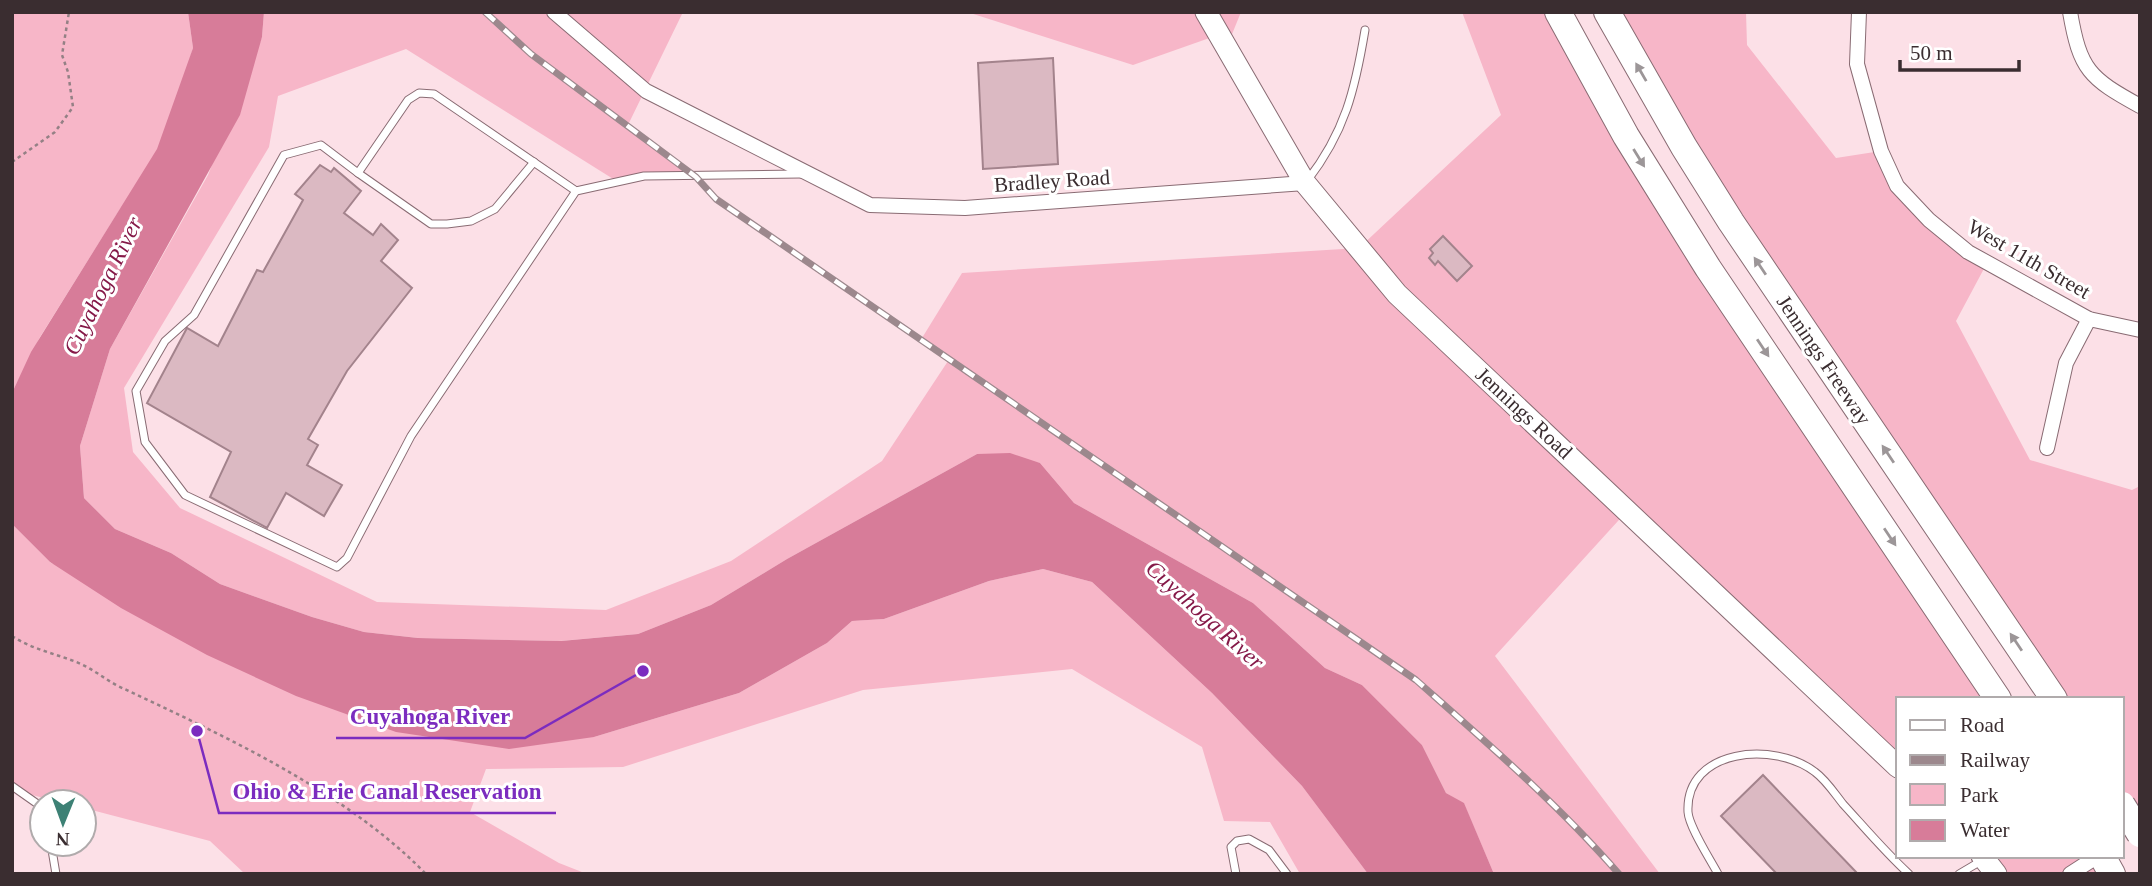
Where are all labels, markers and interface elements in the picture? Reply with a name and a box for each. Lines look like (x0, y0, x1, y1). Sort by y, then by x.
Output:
scale bar (1900, 28, 2019, 72)
text: 50 m (1910, 41, 1953, 65)
one-way arrow (1635, 63, 1647, 82)
one-way arrow (1633, 148, 1646, 167)
street label: Bradley Road (993, 165, 1111, 197)
water label: Cuyahoga River (59, 212, 148, 359)
street label: West 11th Street (1963, 214, 2095, 304)
one-way arrow (1753, 257, 1767, 275)
street label: Jennings Freeway (1772, 291, 1876, 430)
one-way arrow (1756, 339, 1769, 358)
street label: Jennings Road (1471, 362, 1578, 464)
one-way arrow (1881, 445, 1895, 463)
one-way arrow (1883, 528, 1897, 546)
water label: Cuyahoga River (1141, 555, 1270, 675)
one-way arrow (2009, 633, 2023, 651)
callout: Cuyahoga River (336, 694, 525, 738)
legend (1896, 697, 2124, 858)
text: Cuyahoga River (350, 704, 510, 729)
text: Road (1960, 713, 2005, 737)
text: Railway (1960, 748, 2030, 772)
callout: Ohio & Erie Canal Reservation (219, 769, 556, 813)
text: Ohio & Erie Canal Reservation (232, 779, 542, 804)
text: Park (1960, 783, 1999, 807)
north arrow (28, 788, 98, 858)
text: Water (1960, 818, 2010, 842)
text: N (55, 829, 70, 850)

